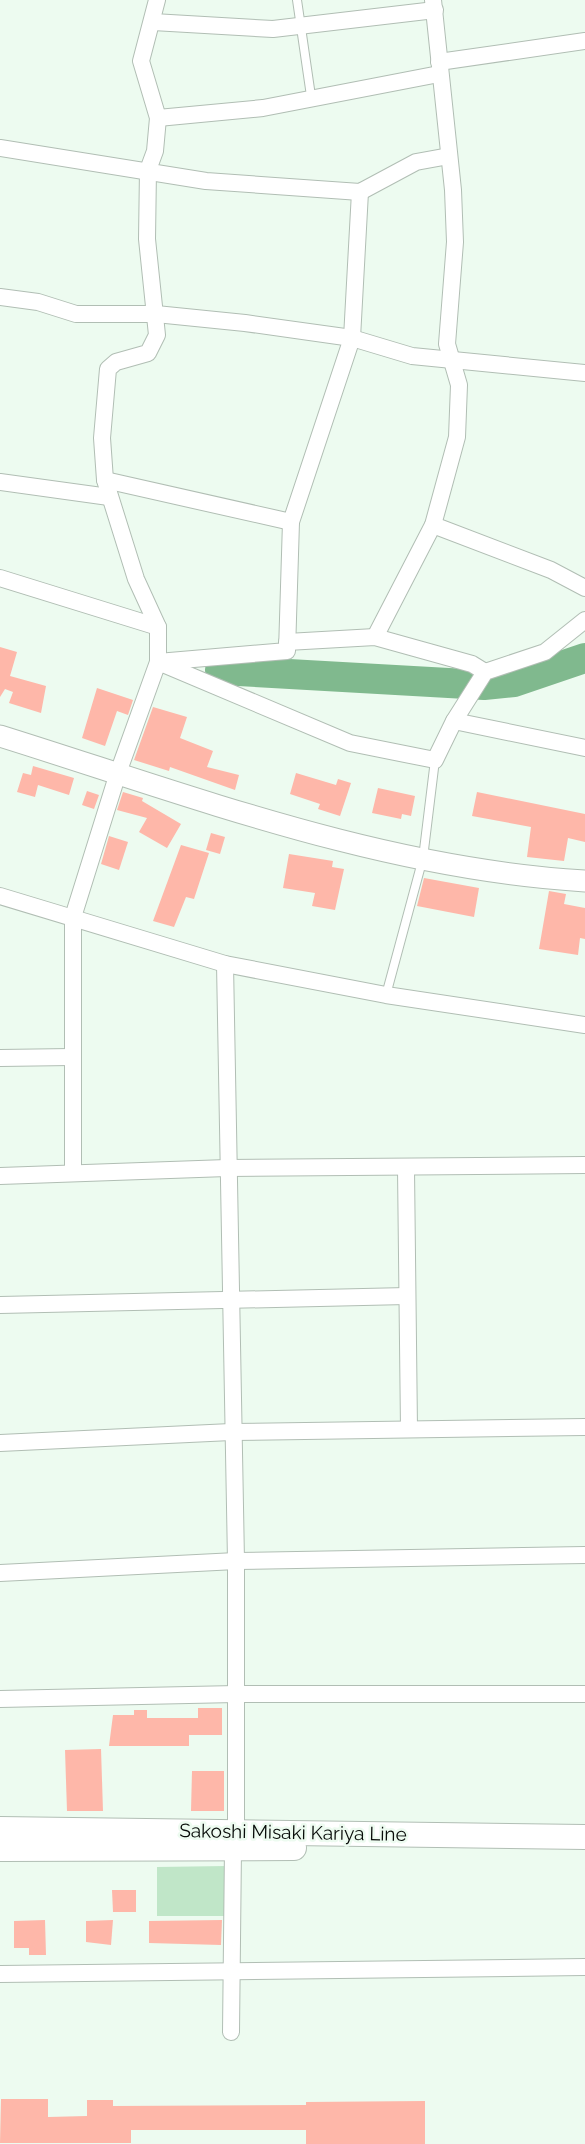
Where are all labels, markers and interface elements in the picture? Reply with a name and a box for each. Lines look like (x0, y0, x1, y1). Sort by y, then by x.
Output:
street label: Sakoshi Misaki Kariya Line (179, 1819, 407, 1845)

